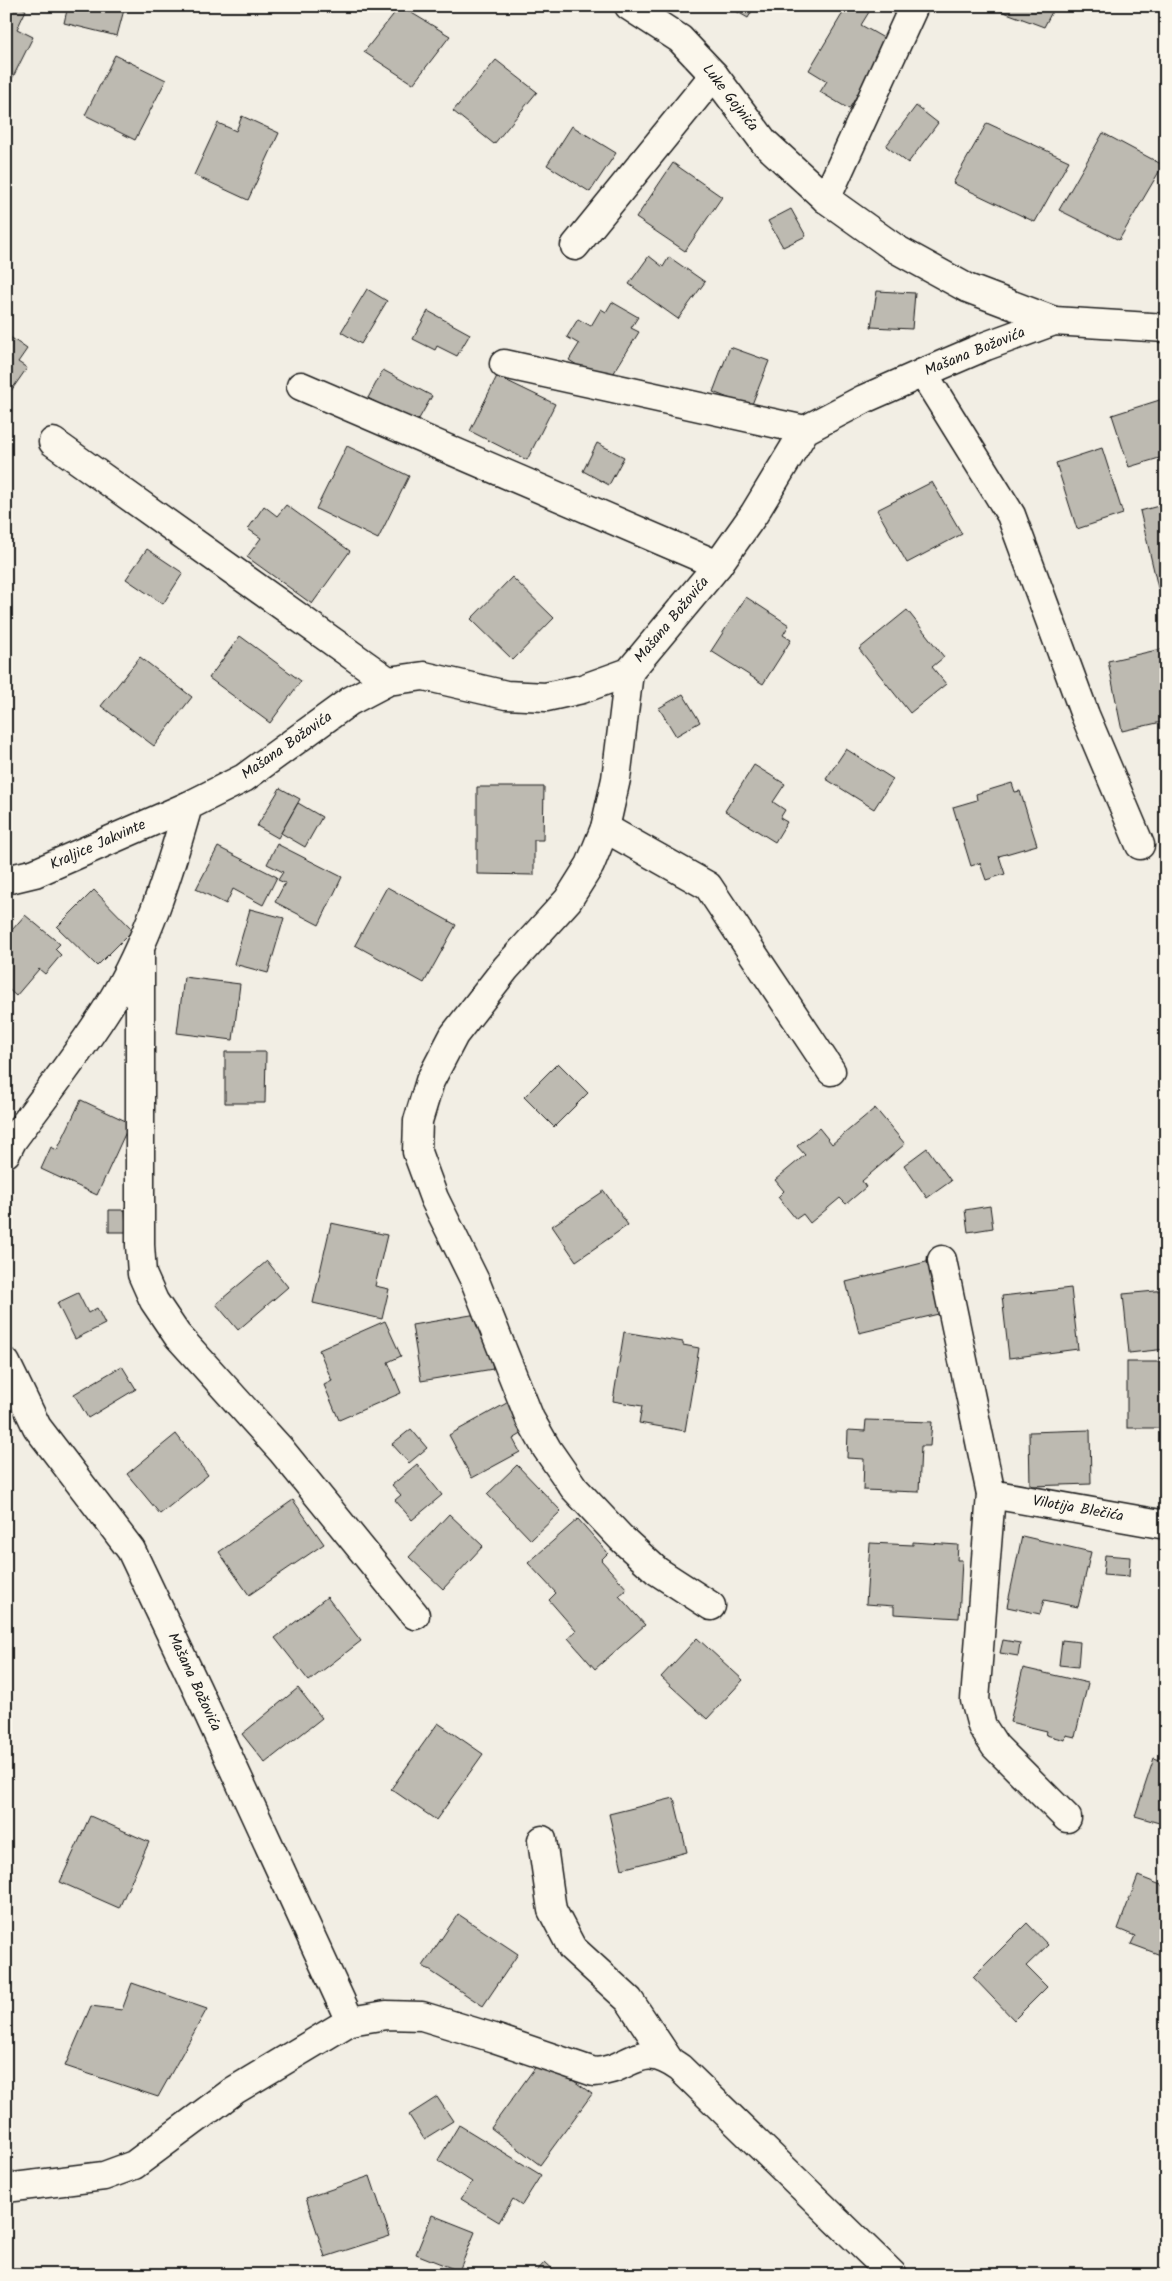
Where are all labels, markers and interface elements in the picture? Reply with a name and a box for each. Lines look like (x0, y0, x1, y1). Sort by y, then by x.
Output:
street label: Luke Gojnića (696, 59, 764, 137)
street label: Mašana Božovića (921, 321, 1029, 383)
street label: Mašana Božovića (629, 571, 715, 669)
street label: Mašana Božovića (236, 706, 338, 786)
street label: Kraljice Jakvinte (46, 813, 150, 877)
street label: Vilotija Blečića (1030, 1489, 1126, 1529)
street label: Mašana Božovića (161, 1629, 227, 1735)

